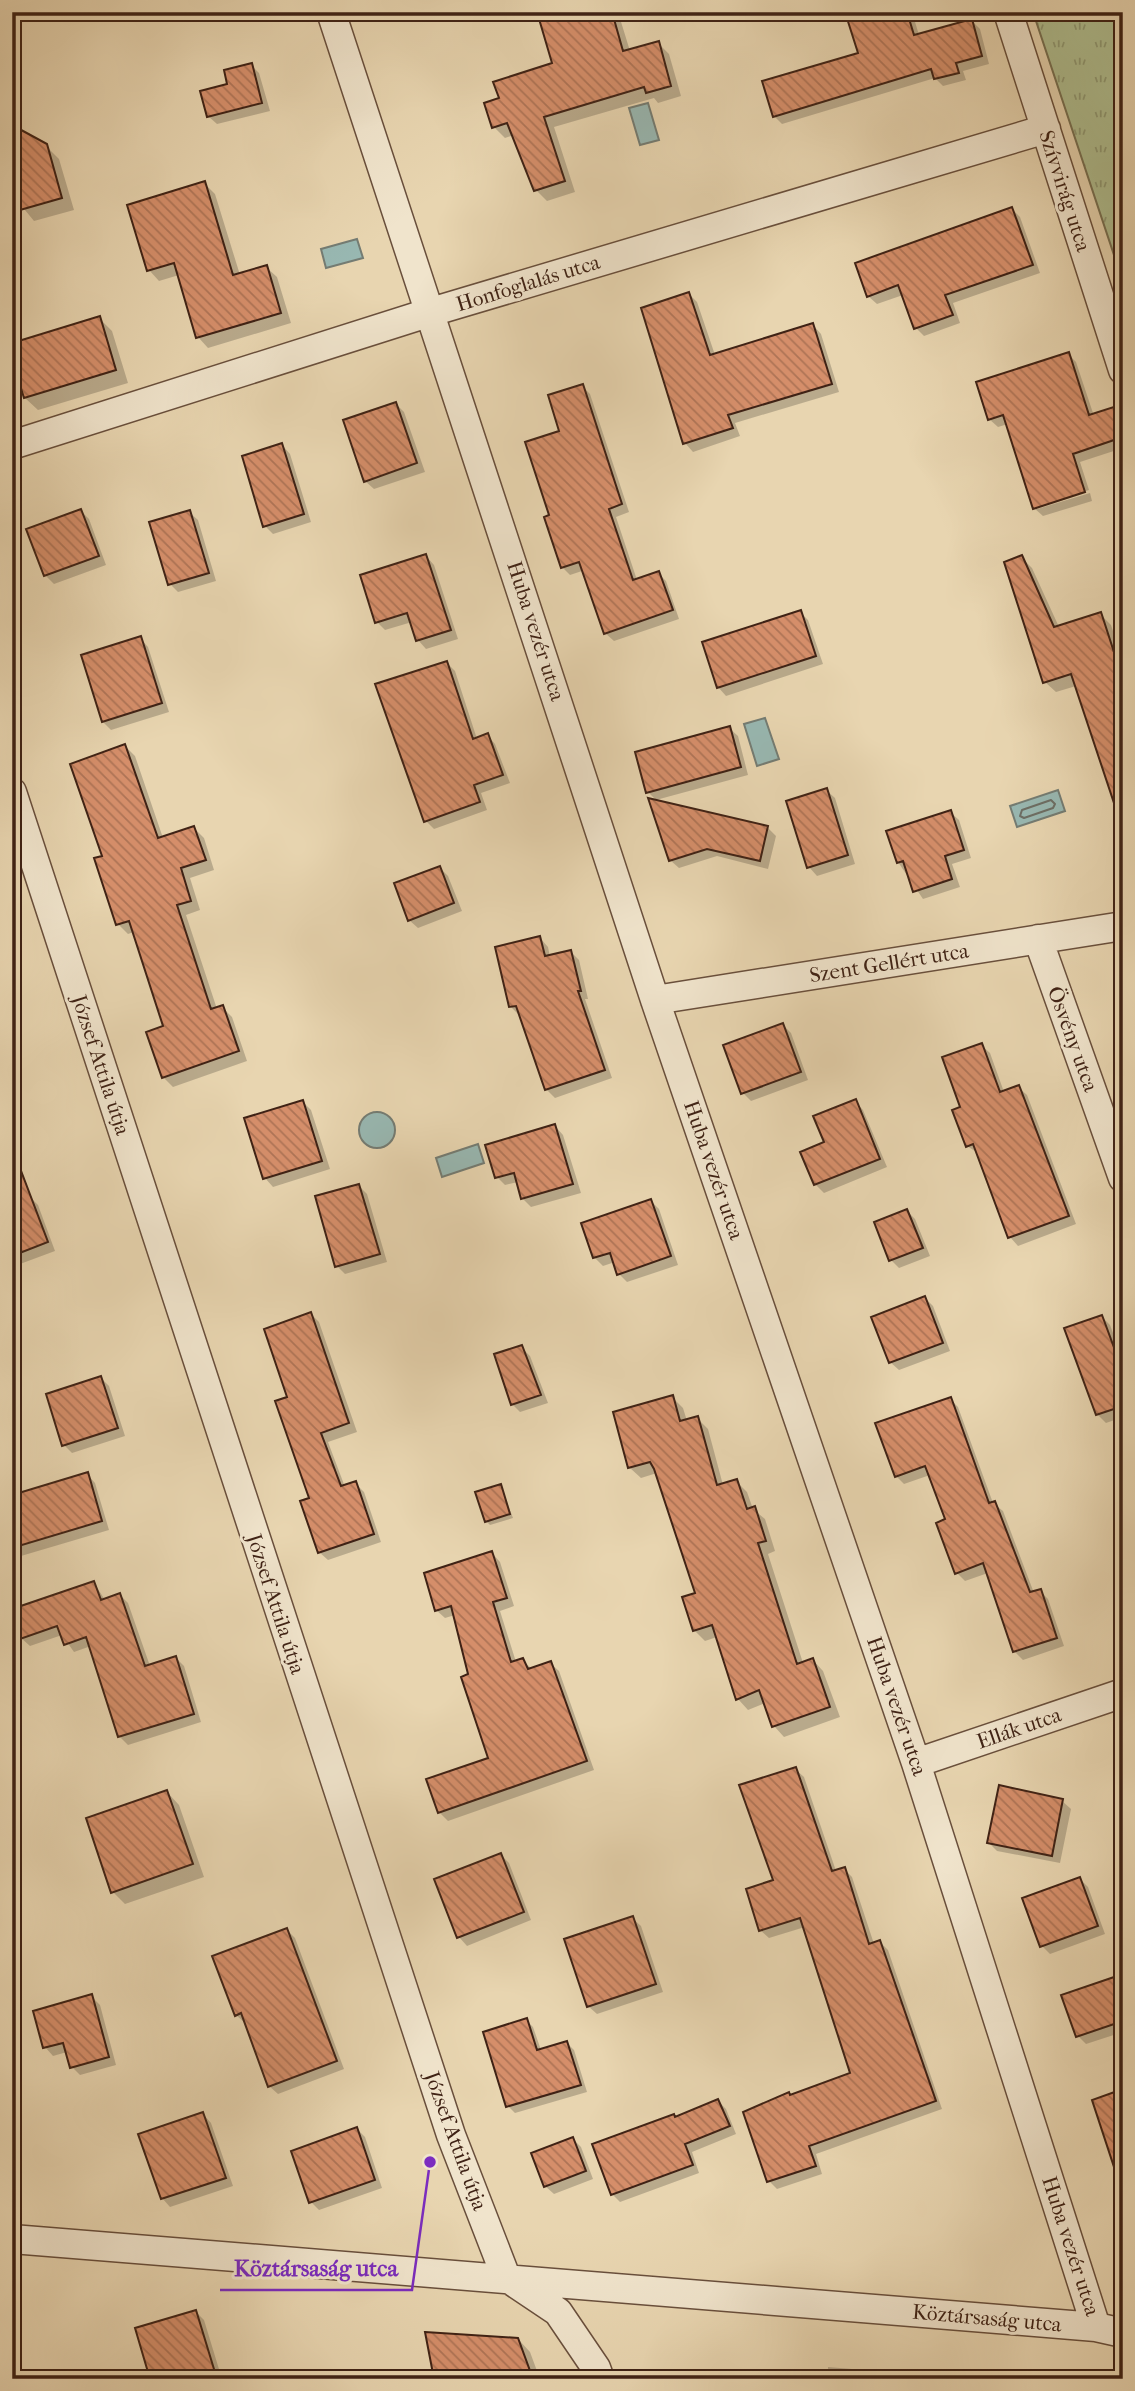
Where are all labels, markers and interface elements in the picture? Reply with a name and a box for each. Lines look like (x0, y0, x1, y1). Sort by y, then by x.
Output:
street label: Szívvirág utca (1034, 127, 1096, 255)
street label: Honfoglalás utca (453, 250, 603, 316)
street label: Huba vezér utca (502, 558, 570, 704)
street label: Szent Gellért utca (808, 939, 971, 987)
street label: Ösvény utca (1043, 983, 1103, 1095)
street label: József Attila útja (66, 990, 135, 1138)
street label: Huba vezér utca (679, 1097, 749, 1243)
street label: József Attila útja (241, 1529, 310, 1677)
street label: Huba vezér utca (862, 1633, 932, 1779)
street label: Ellák utca (974, 1702, 1065, 1754)
street label: József Attila útja (419, 2066, 492, 2214)
street label: Huba vezér utca (1037, 2173, 1105, 2319)
callout: Köztársaság utca (220, 2246, 412, 2290)
text: Köztársaság utca (234, 2255, 399, 2282)
street label: Köztársaság utca (911, 2300, 1063, 2337)

